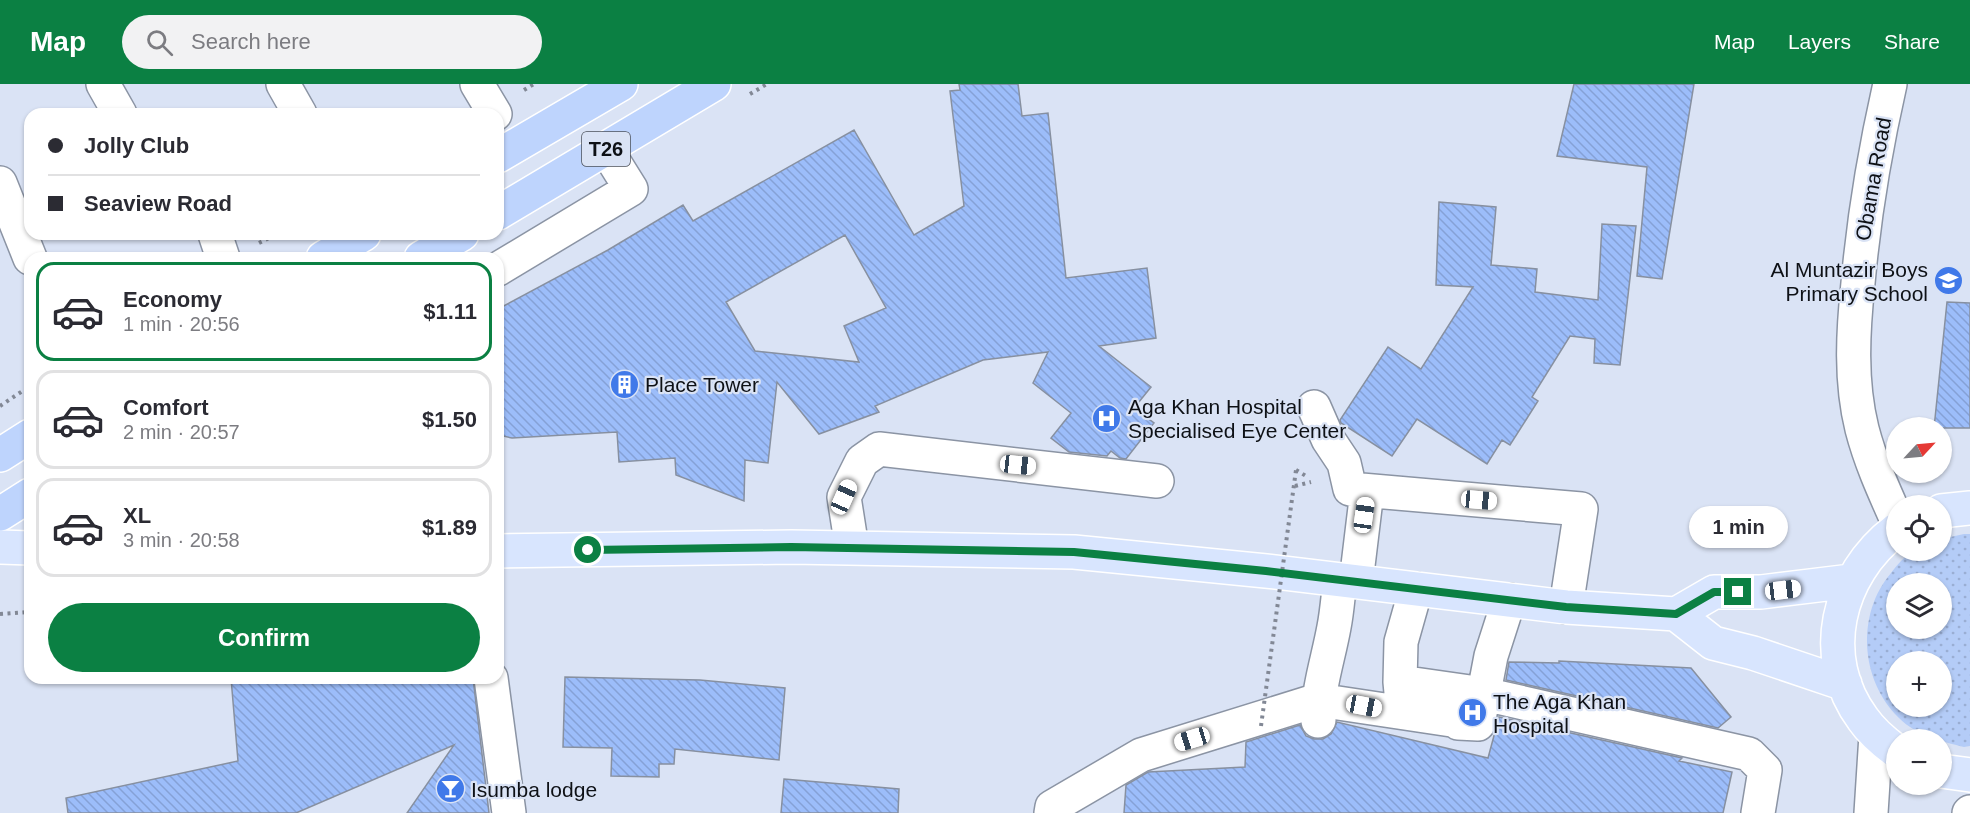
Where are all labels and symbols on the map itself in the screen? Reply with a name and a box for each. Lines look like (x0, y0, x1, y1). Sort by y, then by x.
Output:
street label: Obama Road (1851, 115, 1895, 243)
road number: T26 (582, 132, 630, 166)
place label: Al Muntazir Boys Primary School (1770, 258, 1928, 305)
school or university icon: Al Muntazir Boys Primary School (1933, 265, 1965, 297)
building icon: Place Tower (608, 368, 640, 400)
place label: Place Tower (645, 373, 759, 396)
place label: Aga Khan Hospital Specialised Eye Center (1128, 395, 1346, 442)
hospital icon: Aga Khan Hospital Specialised Eye Center (1091, 402, 1123, 434)
north arrow (1886, 417, 1952, 483)
car (999, 454, 1037, 476)
car (828, 477, 860, 517)
car (1460, 489, 1498, 511)
car (1353, 496, 1375, 534)
callout: 1 min (1688, 505, 1788, 547)
route start (574, 536, 601, 563)
route end (1724, 578, 1751, 605)
car (1764, 579, 1802, 601)
place label: The Aga Khan Hospital (1493, 690, 1626, 737)
car (1345, 694, 1383, 718)
hospital icon: The Aga Khan Hospital (1456, 697, 1488, 729)
car (1172, 725, 1212, 753)
bar icon: Isumba lodge (434, 773, 466, 805)
place label: Isumba lodge (471, 778, 597, 801)

